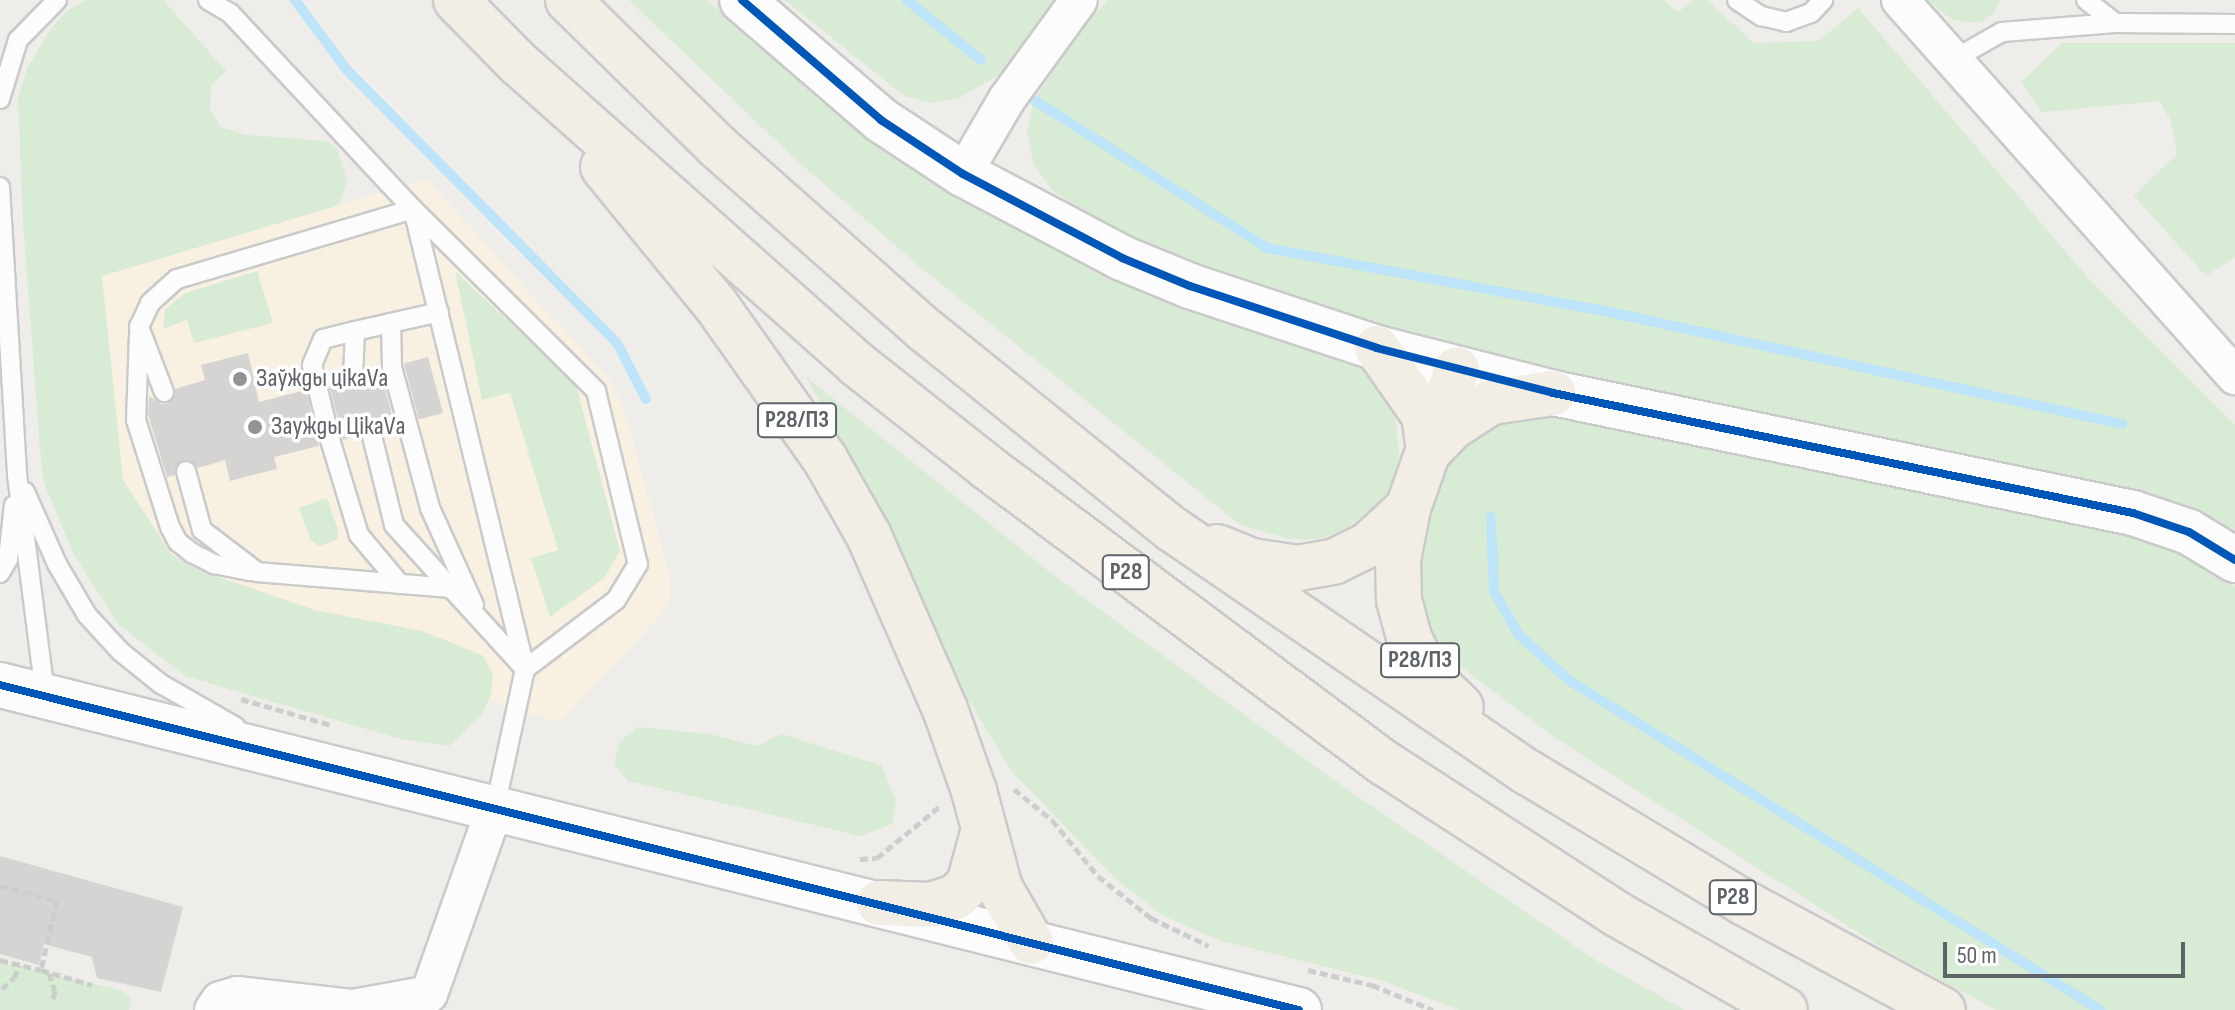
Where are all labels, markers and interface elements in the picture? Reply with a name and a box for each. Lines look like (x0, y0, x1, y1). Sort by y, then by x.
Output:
place label: Заўжды цікаVа (256, 363, 388, 395)
marker: Заўжды цікаVа (231, 370, 249, 388)
road number: Р28/П3 (757, 400, 837, 440)
place label: Заужды ЦікаVа (271, 411, 405, 443)
marker: Заужды ЦікаVа (246, 418, 264, 436)
road number: Р28 (1100, 552, 1152, 592)
road number: Р28/П3 (1380, 640, 1460, 680)
road number: Р28 (1707, 877, 1759, 917)
scale bar (1947, 926, 2189, 976)
text: 50 m (1957, 941, 1997, 970)

